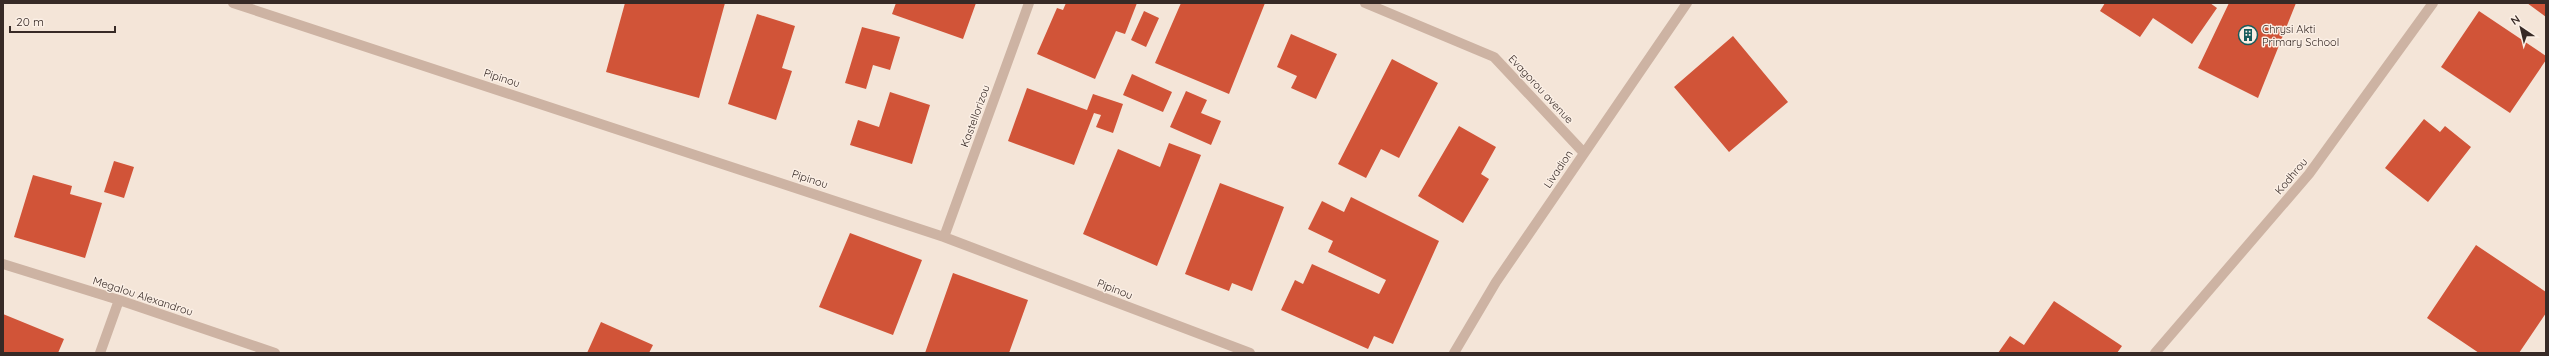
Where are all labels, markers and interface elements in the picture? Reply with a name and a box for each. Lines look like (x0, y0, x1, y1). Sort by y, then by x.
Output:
scale bar (10, 8, 115, 34)
north arrow (2501, 8, 2541, 48)
text: N (2508, 12, 2523, 28)
text: 20 m (16, 14, 44, 29)
place label: Chrysi Akti Primary School (2262, 22, 2339, 49)
building icon: Chrysi Akti Primary School (2237, 24, 2259, 46)
street label: Evagorou avenue (1506, 52, 1576, 126)
street label: Pipinou (482, 66, 522, 90)
street label: Kastellorizou (957, 83, 993, 149)
street label: Livadion (1540, 147, 1576, 191)
street label: Kodhrou (2272, 155, 2310, 197)
street label: Pipinou (790, 167, 830, 191)
street label: Megalou Alexandrou (91, 273, 195, 319)
street label: Pipinou (1095, 276, 1135, 302)

